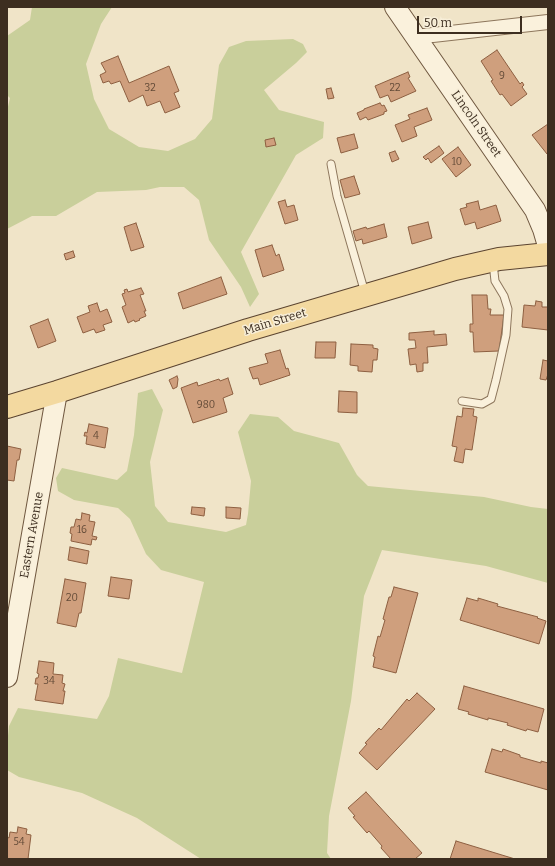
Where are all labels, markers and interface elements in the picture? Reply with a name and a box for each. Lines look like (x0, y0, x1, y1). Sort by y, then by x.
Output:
scale bar (419, 8, 524, 34)
text: 50 m (424, 16, 452, 30)
house number: 9 (499, 70, 505, 82)
house number: 32 (144, 82, 156, 94)
house number: 22 (390, 82, 400, 94)
street label: Lincoln Street (448, 88, 504, 160)
house number: 10 (452, 156, 462, 168)
street label: Main Street (242, 306, 308, 338)
house number: 980 (197, 399, 215, 411)
house number: 4 (93, 430, 99, 442)
street label: Eastern Avenue (17, 491, 47, 579)
house number: 16 (77, 524, 87, 536)
house number: 20 (66, 592, 78, 604)
house number: 34 (43, 675, 55, 687)
house number: 54 (13, 836, 25, 848)

